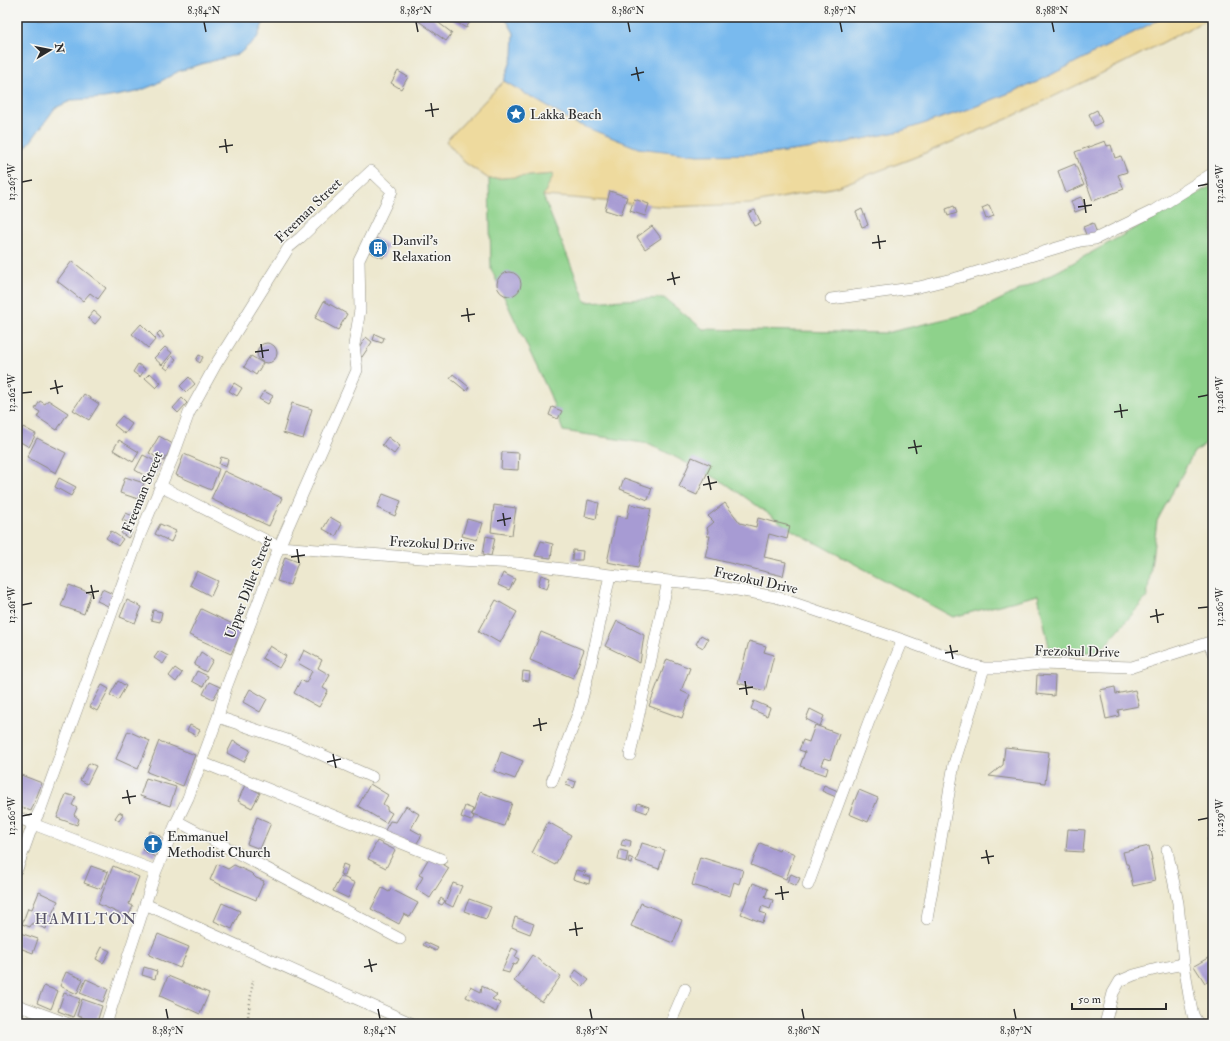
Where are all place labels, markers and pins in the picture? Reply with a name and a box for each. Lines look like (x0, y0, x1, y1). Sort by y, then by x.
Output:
place icon: Lakka Beach (505, 103, 527, 125)
place label: Lakka Beach (530, 106, 602, 123)
place label: Danvil's Relaxation (392, 232, 451, 265)
building icon: Danvil's Relaxation (367, 237, 389, 259)
place label: Emmanuel Methodist Church (167, 828, 271, 861)
church icon: Emmanuel Methodist Church (142, 833, 164, 855)

